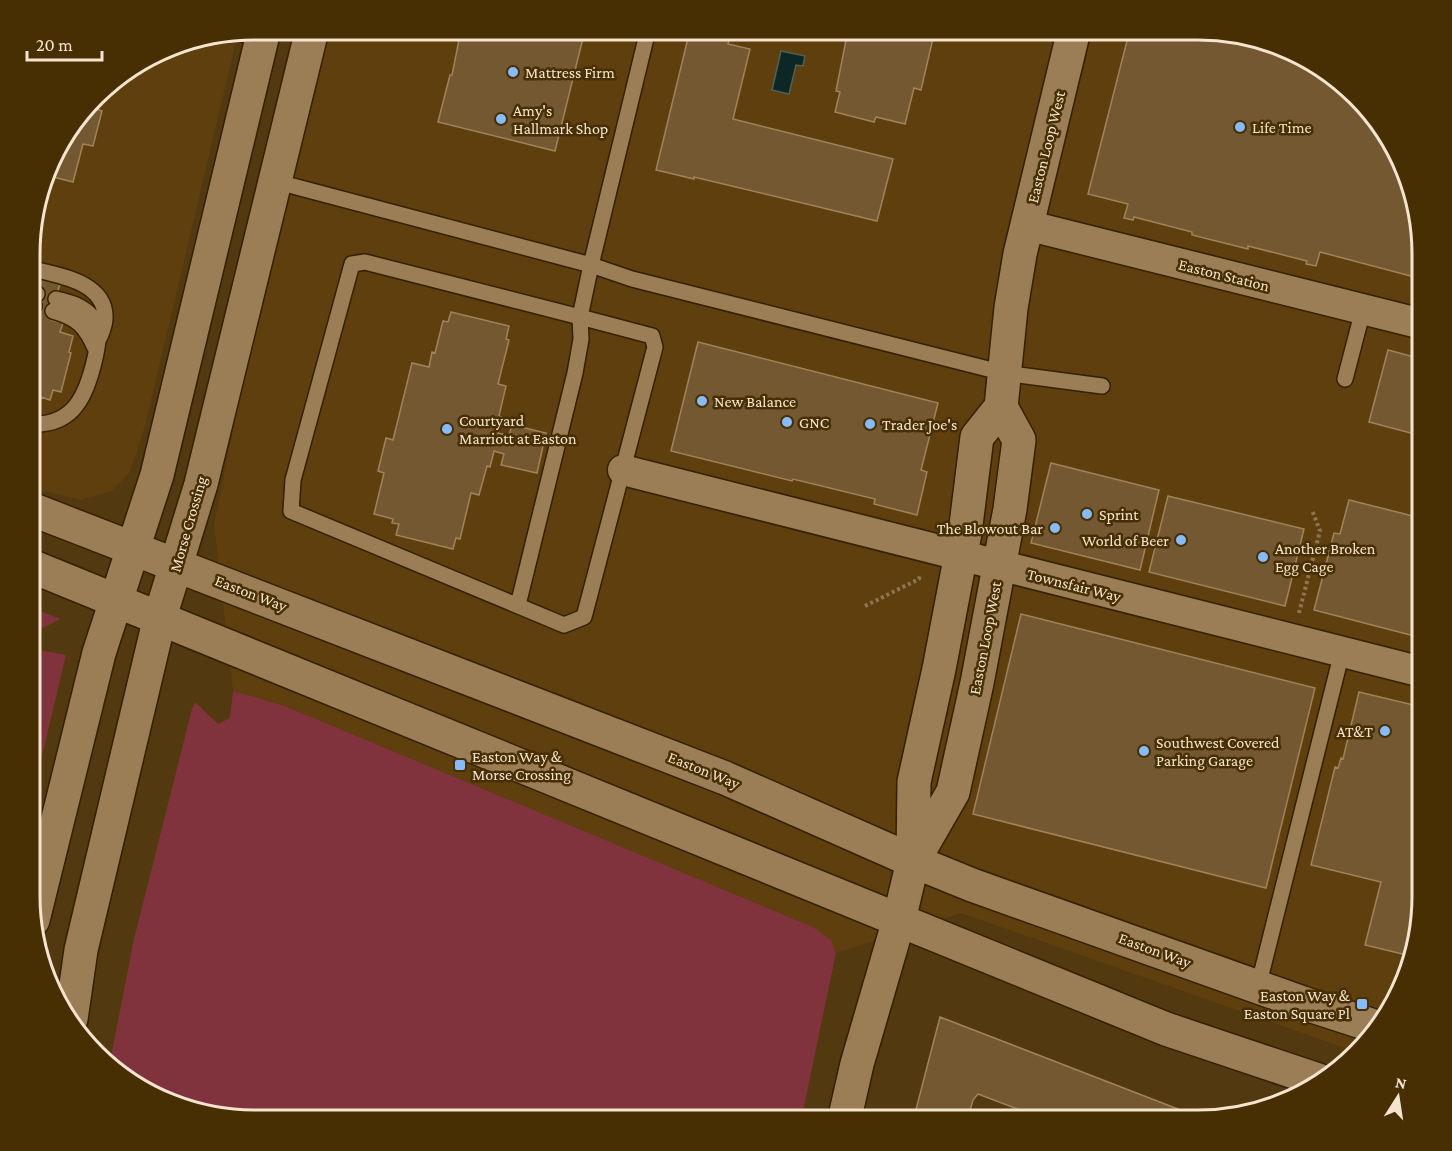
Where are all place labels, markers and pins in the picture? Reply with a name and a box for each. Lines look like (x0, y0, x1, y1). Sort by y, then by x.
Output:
place label: Mattress Firm (525, 64, 615, 81)
marker: Mattress Firm (506, 65, 520, 79)
place label: Amy's Hallmark Shop (513, 102, 608, 138)
marker: Amy's Hallmark Shop (494, 112, 508, 126)
place label: Life Time (1252, 119, 1312, 136)
marker: Life Time (1233, 120, 1247, 134)
place label: New Balance (714, 393, 796, 410)
marker: New Balance (695, 394, 709, 408)
place label: Courtyard Marriott at Easton (459, 412, 577, 447)
place label: GNC (799, 414, 829, 431)
marker: GNC (780, 415, 794, 429)
place label: Trader Joe's (882, 416, 957, 434)
marker: Trader Joe's (863, 417, 877, 431)
marker: Courtyard Marriott at Easton (440, 422, 454, 436)
place label: Sprint (1099, 506, 1139, 524)
marker: Sprint (1080, 507, 1094, 521)
place label: The Blowout Bar (937, 520, 1043, 537)
marker: The Blowout Bar (1048, 521, 1062, 535)
place label: World of Beer (1082, 532, 1169, 549)
marker: World of Beer (1174, 533, 1188, 547)
place label: Another Broken Egg Cage (1275, 540, 1376, 576)
marker: Another Broken Egg Cage (1256, 550, 1270, 564)
place label: AT&T (1336, 723, 1373, 740)
marker: AT&T (1378, 724, 1392, 738)
place label: Southwest Covered Parking Garage (1156, 734, 1280, 770)
marker: Southwest Covered Parking Garage (1137, 744, 1151, 758)
place label: Easton Way & Morse Crossing (472, 748, 571, 784)
marker: Easton Way & Morse Crossing (453, 758, 467, 772)
place label: Easton Way & Easton Square Pl (1244, 987, 1351, 1023)
marker: Easton Way & Easton Square Pl (1355, 997, 1369, 1011)

